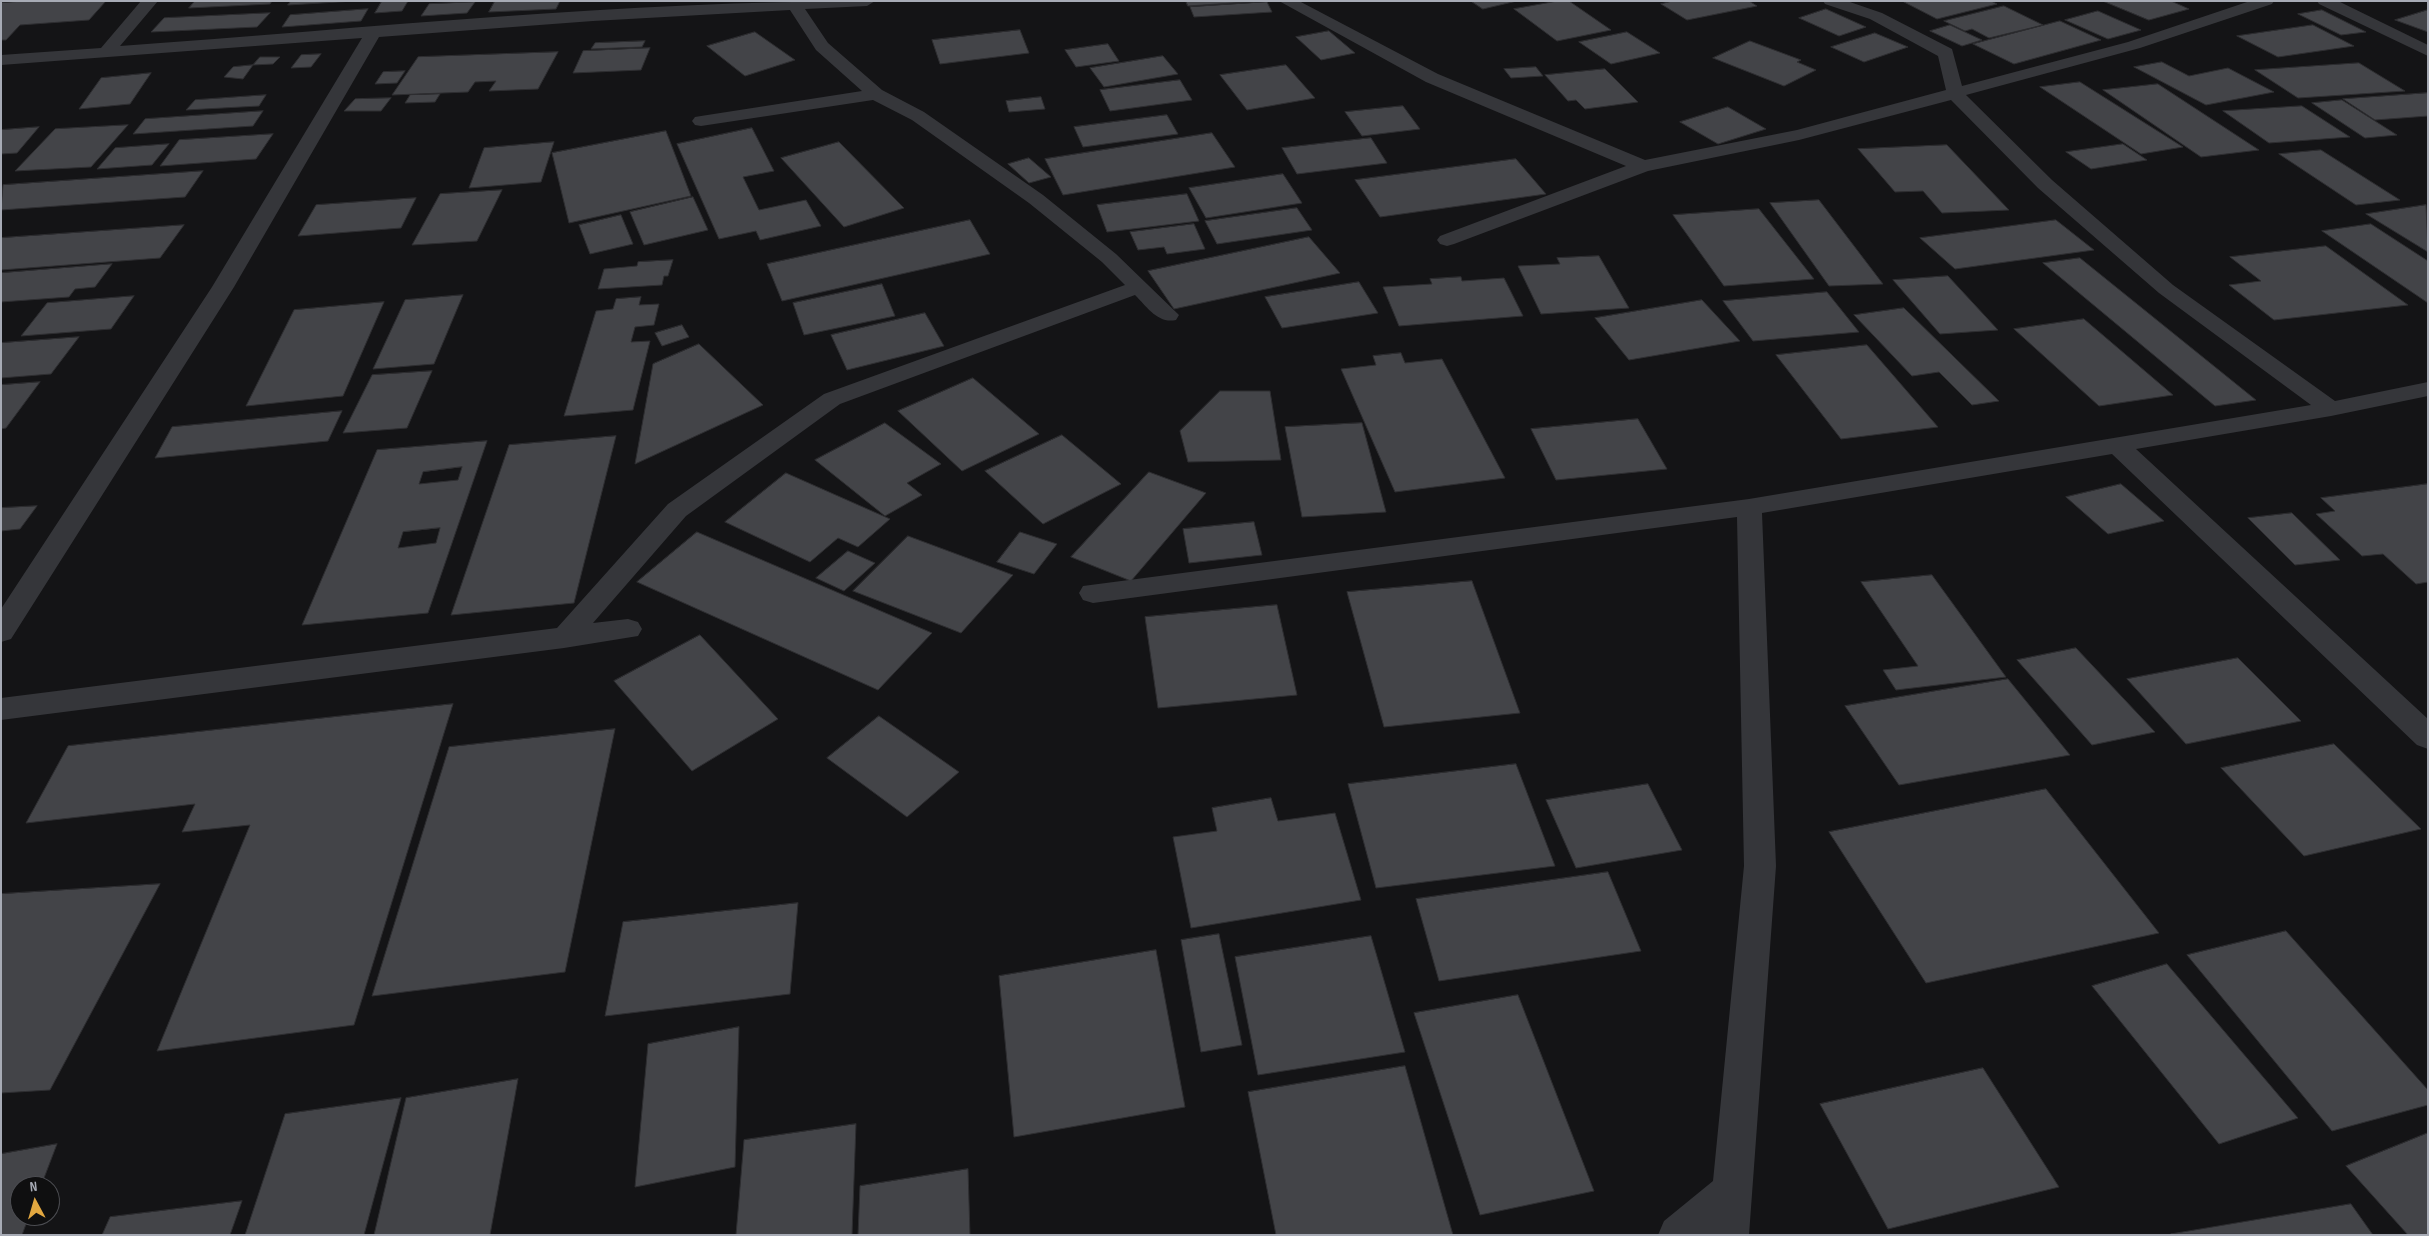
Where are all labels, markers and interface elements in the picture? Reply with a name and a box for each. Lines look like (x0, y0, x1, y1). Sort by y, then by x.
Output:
north arrow (10, 1176, 60, 1226)
text: N (29, 1178, 38, 1195)

